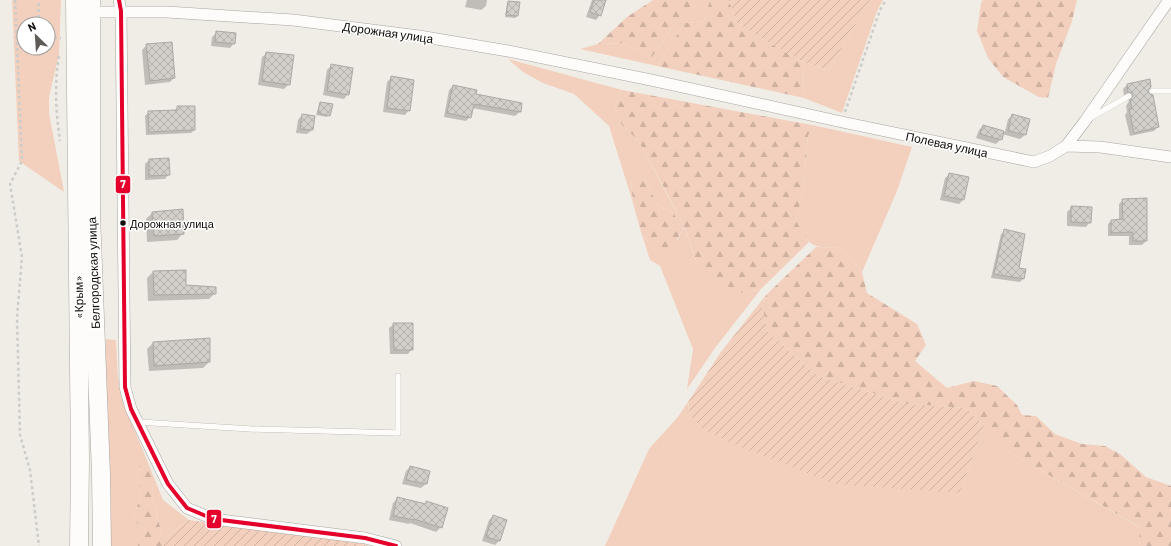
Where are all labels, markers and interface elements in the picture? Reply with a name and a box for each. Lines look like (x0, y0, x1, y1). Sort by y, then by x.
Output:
north arrow (16, 16, 56, 56)
text: N (25, 19, 38, 34)
street label: Дорожная улица (342, 19, 435, 46)
street label: Полевая улица (904, 128, 990, 161)
line badge: 7 (115, 175, 131, 194)
text: 7 (120, 177, 126, 190)
street label: Белгородская улица (84, 216, 103, 329)
place label: Дорожная улица (130, 217, 215, 230)
marker: Дорожная улица (118, 218, 128, 228)
street label: «Крым» (71, 275, 86, 319)
line badge: 7 (206, 509, 222, 529)
text: 7 (211, 512, 217, 525)

